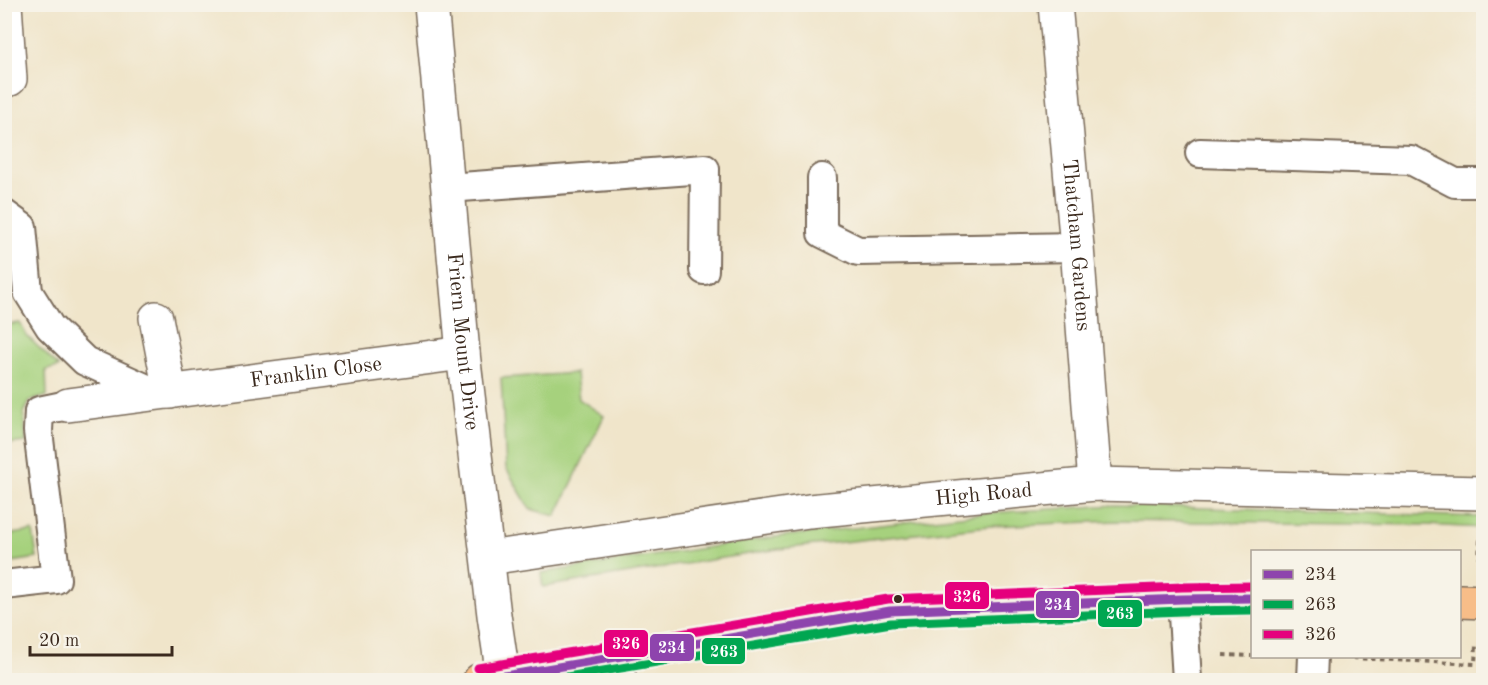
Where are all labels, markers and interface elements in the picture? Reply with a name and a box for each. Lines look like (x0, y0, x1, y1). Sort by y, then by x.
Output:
street label: Thatcham Gardens (1059, 158, 1094, 332)
street label: Friern Mount Drive (443, 252, 483, 431)
street label: Franklin Close (249, 353, 383, 391)
street label: High Road (934, 479, 1033, 510)
legend (1251, 550, 1461, 658)
text: 234 (1305, 566, 1336, 584)
line badge: 326 (944, 581, 990, 610)
text: 326 (953, 590, 981, 606)
line badge: 234 (1035, 590, 1080, 619)
unlabelled marker (892, 593, 904, 605)
text: 263 (1305, 596, 1336, 614)
text: 234 (1044, 598, 1072, 614)
line badge: 263 (1097, 599, 1143, 628)
text: 263 (1106, 607, 1134, 623)
scale bar (30, 619, 172, 657)
text: 326 (1305, 626, 1336, 644)
line badge: 326 (603, 629, 649, 658)
text: 20 m (39, 632, 79, 650)
line badge: 234 (649, 633, 695, 662)
text: 326 (612, 637, 640, 653)
line badge: 263 (701, 637, 746, 665)
text: 234 (658, 641, 686, 657)
text: 263 (710, 645, 738, 661)

